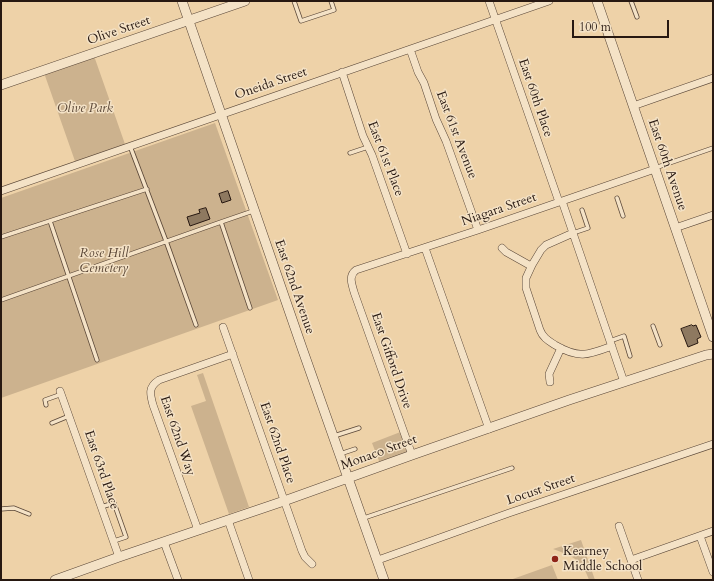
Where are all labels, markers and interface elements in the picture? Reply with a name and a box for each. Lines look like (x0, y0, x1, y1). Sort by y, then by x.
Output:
scale bar (574, 12, 671, 38)
street label: Olive Street (86, 13, 152, 49)
text: 100 m (579, 19, 611, 35)
street label: East 60th Place (514, 57, 556, 139)
street label: Oneida Street (233, 64, 309, 104)
street label: East 61st Avenue (432, 89, 480, 181)
park label: Olive Park (57, 101, 113, 117)
street label: East 60th Avenue (644, 117, 690, 213)
street label: East 61st Place (364, 119, 406, 199)
street label: Niagara Street (459, 190, 539, 230)
street label: East 62nd Avenue (271, 238, 317, 336)
park label: Rose Hill Cemetery (80, 246, 128, 277)
street label: East Gifford Drive (367, 311, 415, 411)
street label: East 62nd Way (156, 394, 198, 478)
street label: East 62nd Place (256, 400, 298, 486)
street label: East 63rd Place (80, 428, 122, 512)
street label: Monaco Street (339, 432, 419, 474)
street label: Locust Street (505, 471, 577, 509)
place label: Kearney Middle School (563, 544, 642, 575)
marker: Kearney Middle School (550, 554, 560, 564)

